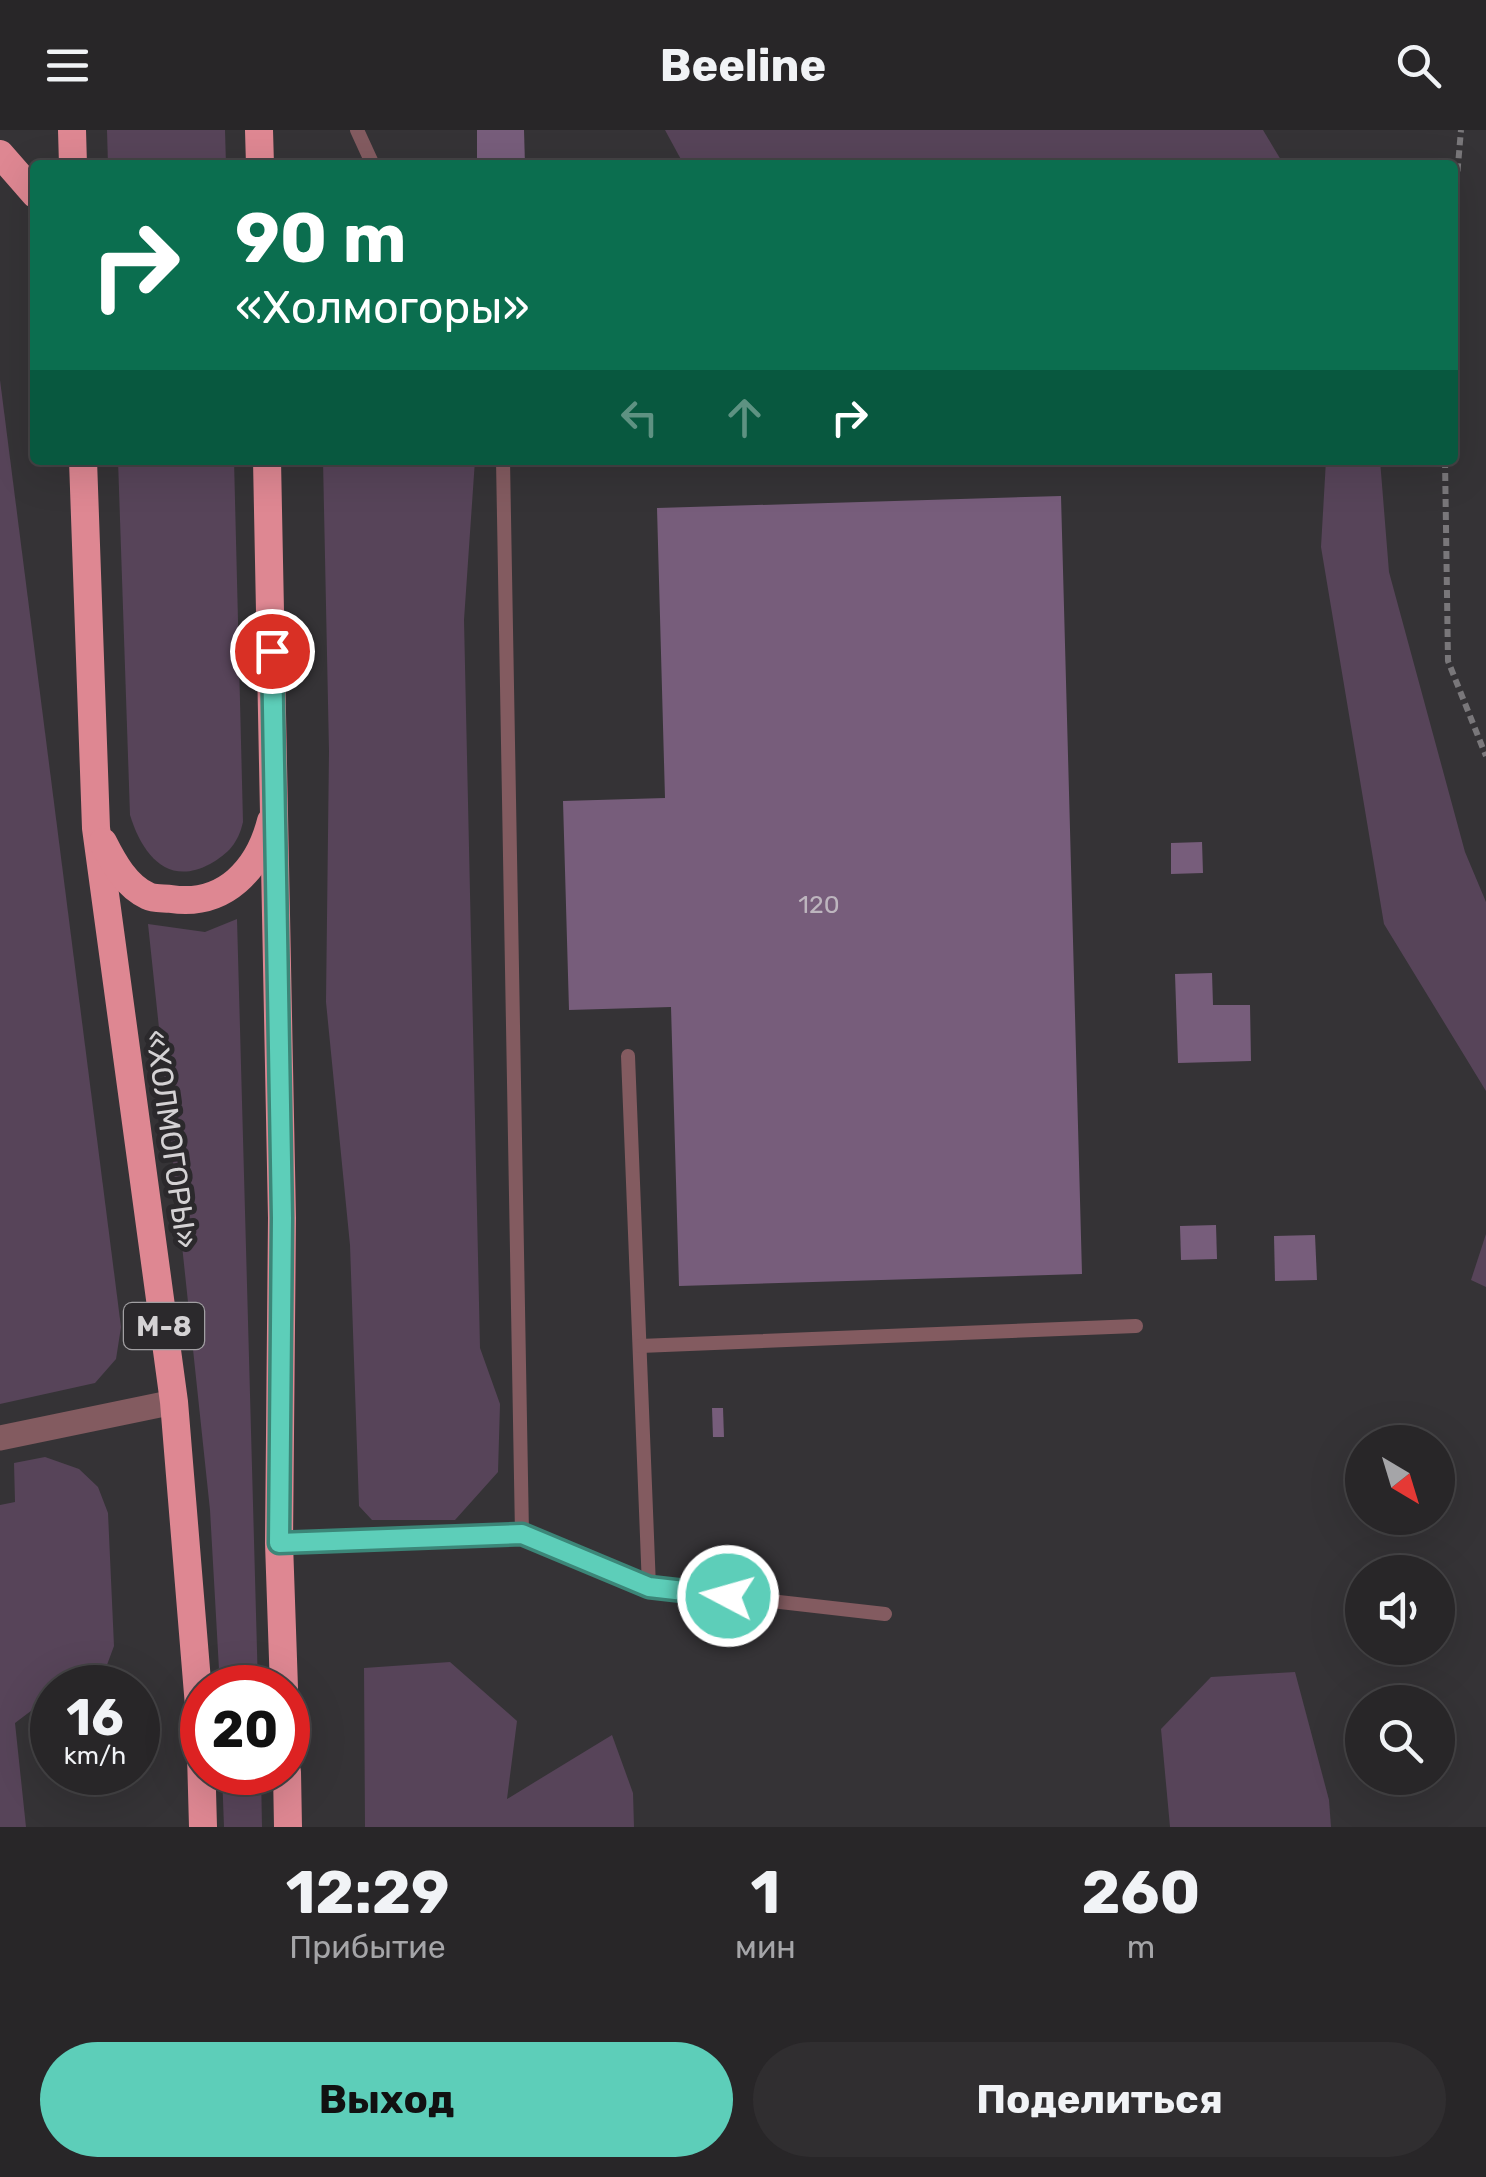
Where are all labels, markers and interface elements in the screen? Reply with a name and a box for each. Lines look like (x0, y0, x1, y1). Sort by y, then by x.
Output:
icon: menu (40, 38, 95, 93)
icon: search (1391, 38, 1446, 93)
text: Beeline (660, 39, 826, 92)
text: 90 m (235, 197, 407, 280)
icon: right (70, 200, 200, 330)
text: «Холмогоры» (235, 281, 530, 334)
icon: left (612, 390, 667, 445)
icon: ahead (717, 390, 772, 445)
icon: right (822, 390, 877, 445)
pin (230, 609, 315, 694)
icon: arrive (245, 624, 300, 679)
house number: 120 (798, 890, 840, 919)
street label: «ХОЛМОГОРЫ» (138, 1027, 204, 1251)
road number: М-8 (124, 1303, 204, 1349)
north arrow (1345, 1425, 1455, 1535)
map controls (1345, 1425, 1455, 1795)
position arrow (676, 1544, 780, 1648)
button: sound (1345, 1555, 1455, 1665)
speed limit sign: 20 (180, 1665, 310, 1795)
button: search (1345, 1685, 1455, 1795)
text: 16 (66, 1688, 124, 1748)
text: km/h (64, 1741, 126, 1770)
text: 12:29 (286, 1857, 449, 1928)
text: 1 (751, 1857, 780, 1928)
text: 260 (1082, 1857, 1200, 1928)
text: Прибытие (289, 1928, 446, 1966)
text: мин (735, 1928, 796, 1966)
text: m (1127, 1928, 1155, 1966)
button: Выход (40, 2042, 733, 2157)
button: Поделиться (753, 2042, 1446, 2157)

